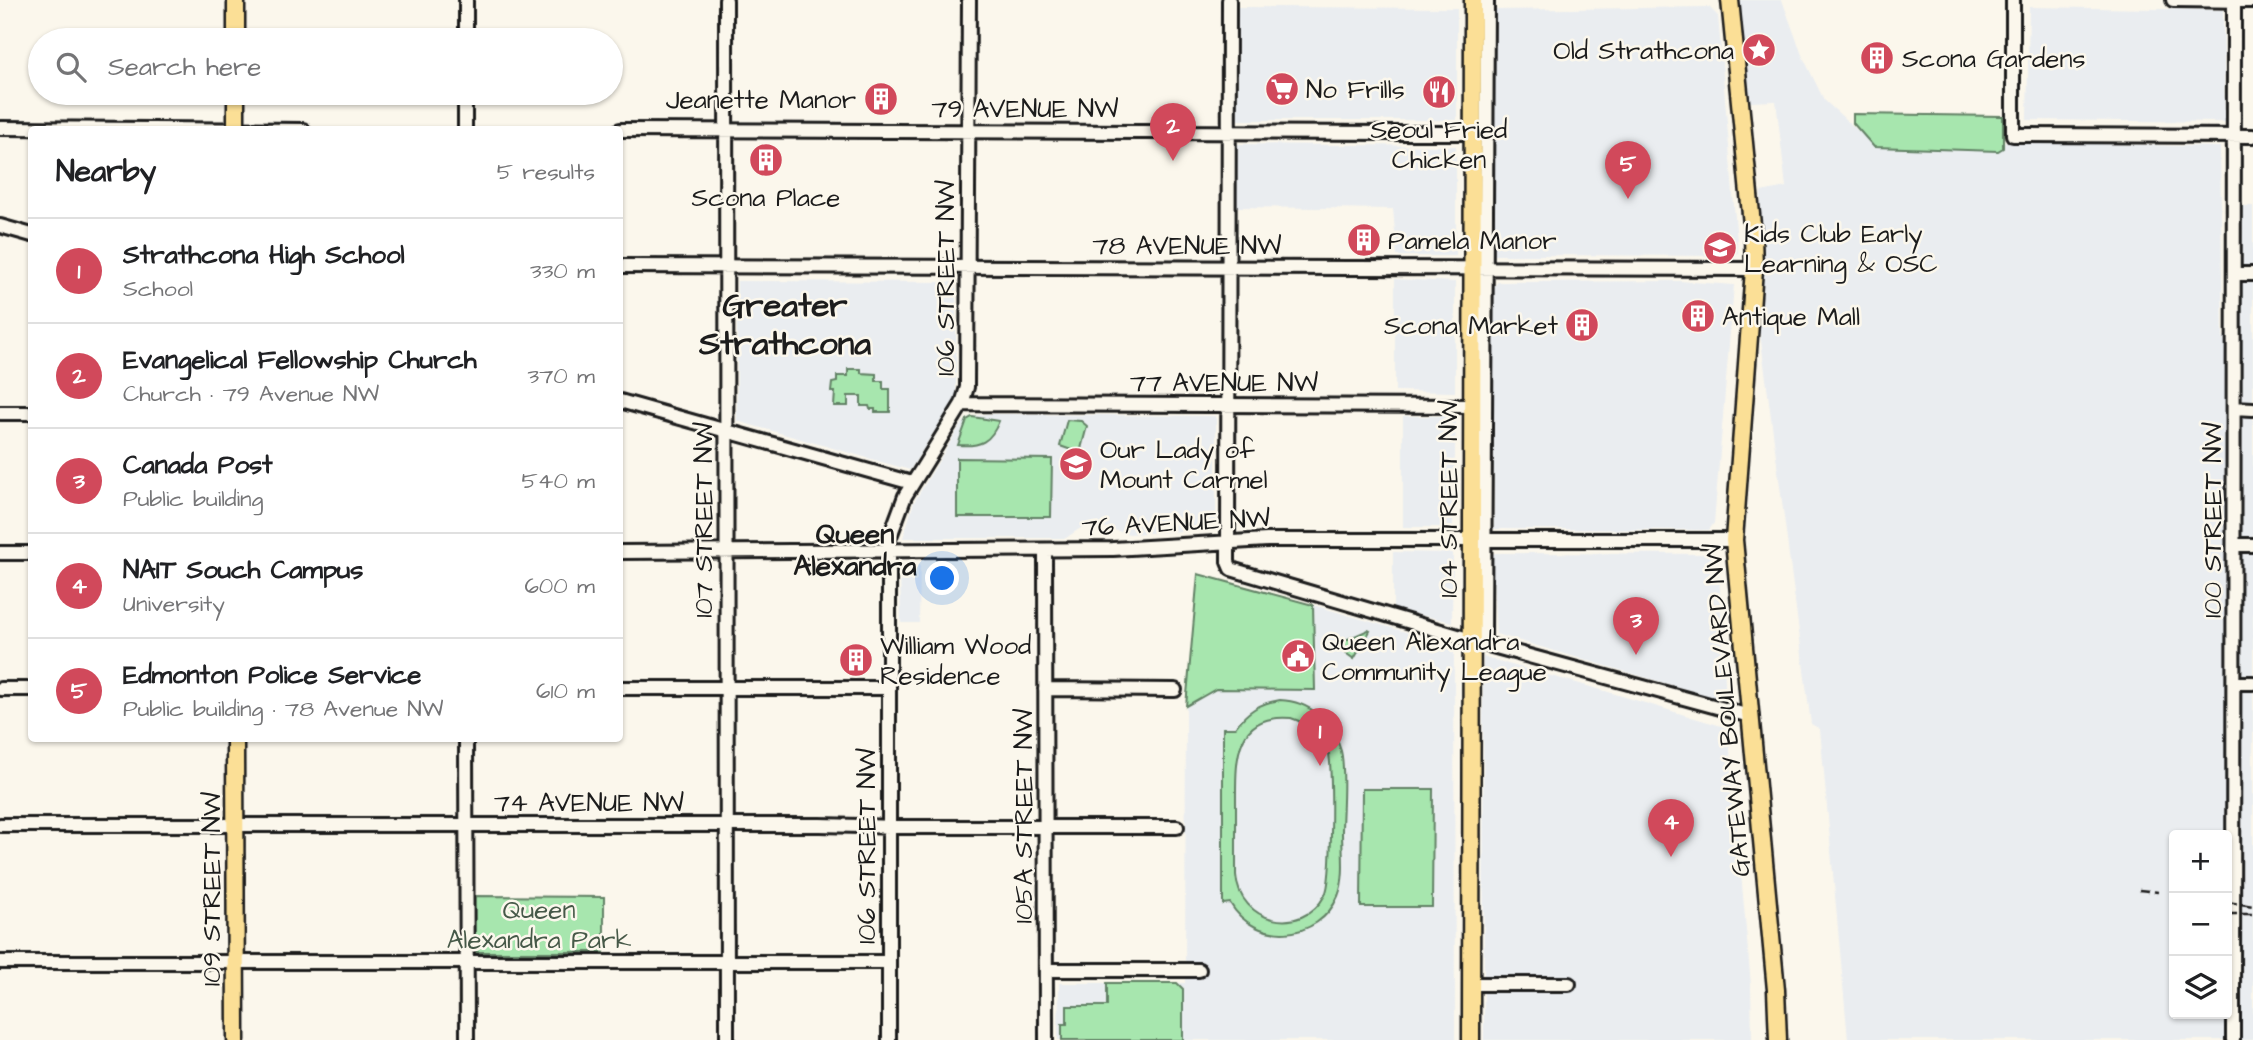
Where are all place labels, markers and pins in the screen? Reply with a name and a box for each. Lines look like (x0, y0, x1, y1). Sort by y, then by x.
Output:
place icon: Old Strathcona (1740, 31, 1778, 69)
place label: Old Strathcona (1553, 33, 1734, 69)
building icon: Scona Gardens (1858, 39, 1896, 77)
place label: Scona Gardens (1902, 41, 2085, 77)
supermarket icon: No Frills (1263, 70, 1301, 108)
place label: No Frills (1306, 72, 1405, 108)
restaurant icon: Seoul Fried Chicken (1420, 73, 1458, 111)
building icon: Jeanette Manor (862, 80, 900, 118)
place label: Jeanette Manor (666, 82, 856, 118)
pin: 2 (1150, 103, 1196, 161)
place label: Seoul Fried Chicken (1371, 112, 1507, 178)
building icon: Scona Place (747, 141, 785, 179)
pin: 5 (1605, 141, 1651, 199)
place label: Scona Place (692, 180, 840, 216)
place label: Kids Club Early Learning & OSC (1744, 216, 1938, 284)
building icon: Pamela Manor (1345, 221, 1383, 259)
place label: Pamela Manor (1388, 223, 1557, 259)
school or university icon: Kids Club Early Learning & OSC (1701, 229, 1739, 267)
building icon: Antique Mall (1679, 297, 1717, 335)
place label: Antique Mall (1722, 299, 1860, 335)
building icon: Scona Market (1563, 306, 1601, 344)
place label: Scona Market (1384, 308, 1558, 344)
place label: Our Lady of Mount Carmel (1100, 432, 1268, 498)
school or university icon: Our Lady of Mount Carmel (1057, 445, 1095, 483)
pin: 3 (1613, 597, 1659, 655)
place label: Queen Alexandra Community League (1322, 624, 1547, 692)
place label: William Wood Residence (880, 628, 1031, 694)
public building icon: Queen Alexandra Community League (1279, 637, 1317, 675)
building icon: William Wood Residence (837, 641, 875, 679)
pin: 1 (1297, 708, 1343, 766)
pin: 4 (1648, 799, 1694, 857)

